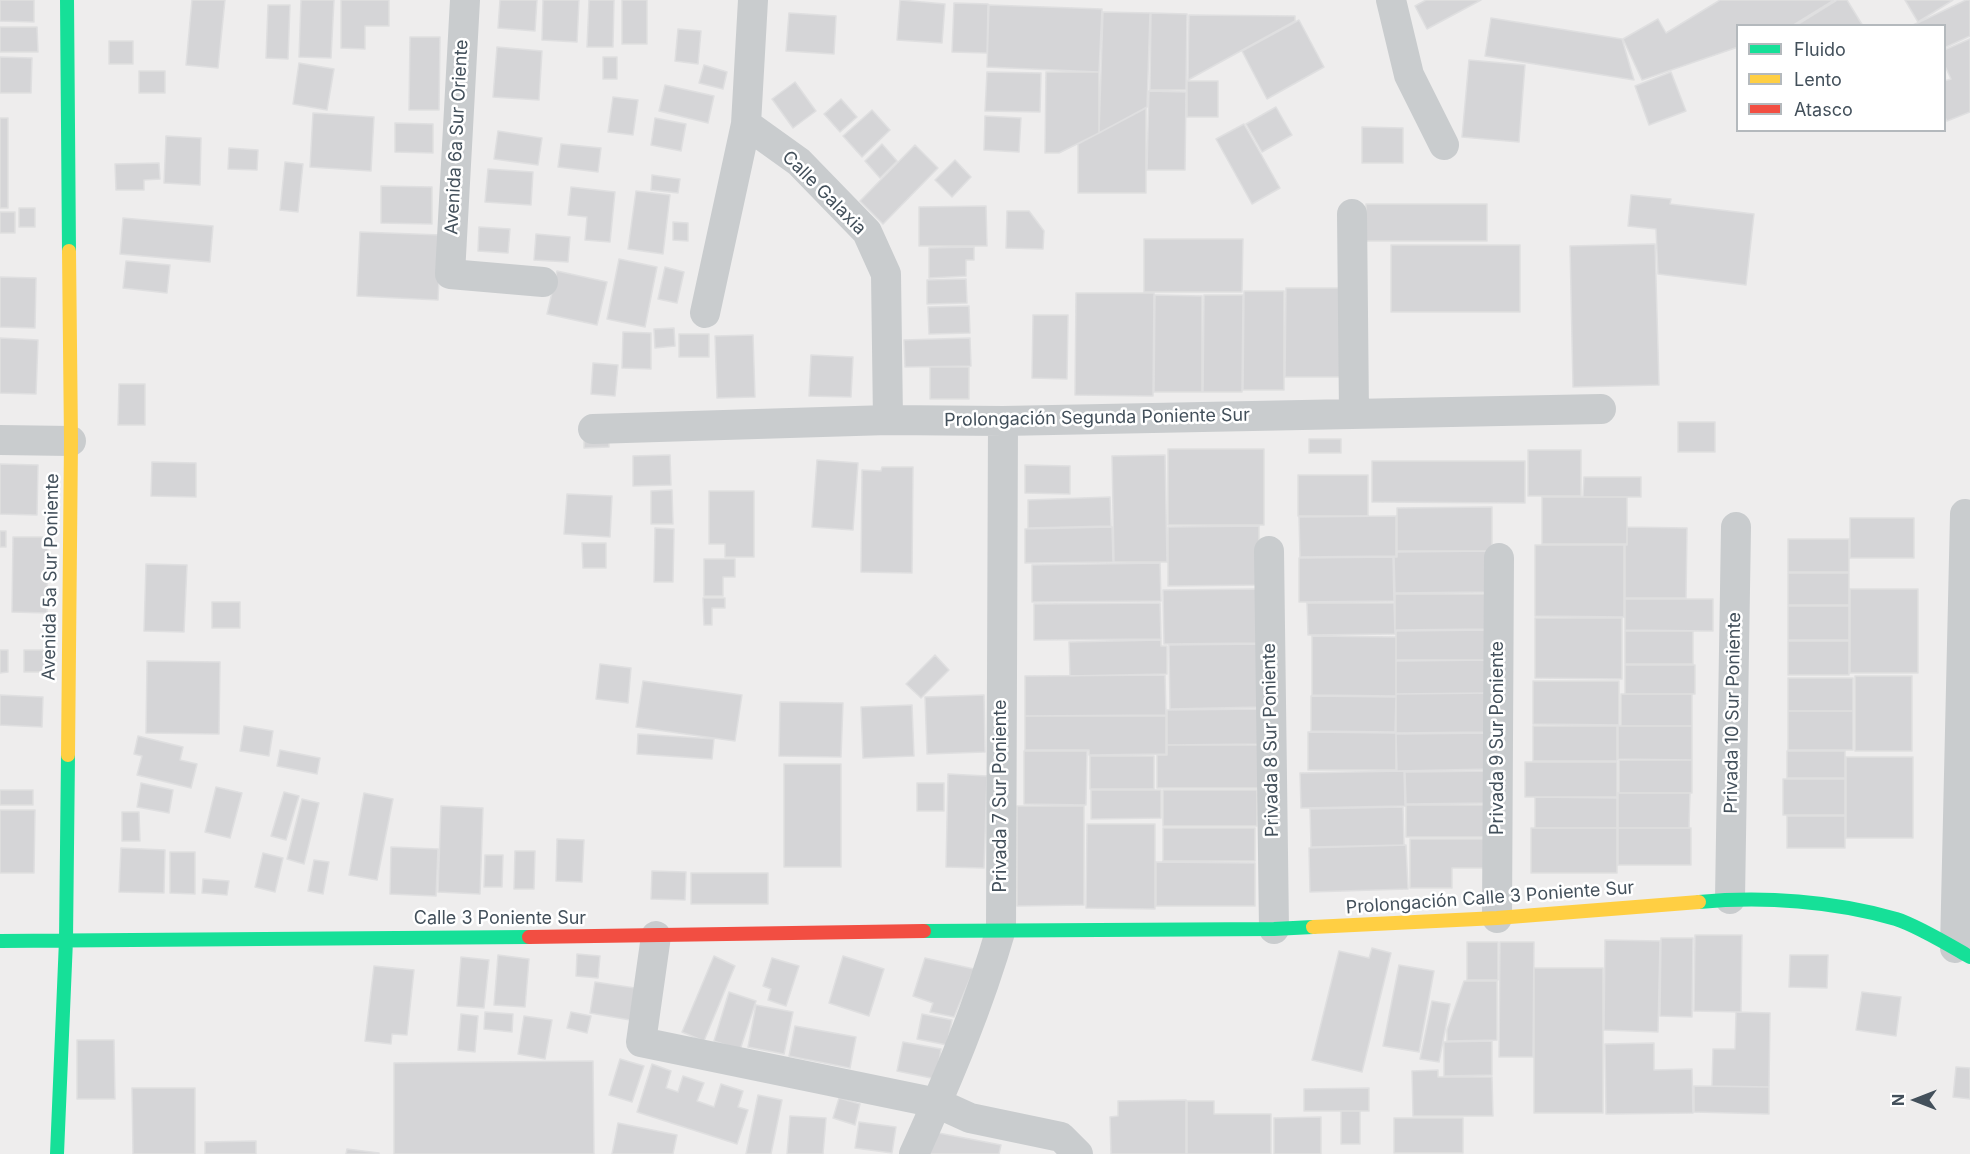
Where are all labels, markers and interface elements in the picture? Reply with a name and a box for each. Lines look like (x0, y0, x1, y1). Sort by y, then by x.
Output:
legend (1736, 24, 1946, 132)
street label: Avenida 6a Sur Oriente (441, 39, 473, 235)
text: Fluido (1794, 39, 1846, 60)
text: Lento (1794, 69, 1842, 90)
text: Atasco (1794, 99, 1853, 120)
street label: Calle Galaxia (778, 147, 870, 239)
street label: Prolongación Segunda Poniente Sur (944, 405, 1250, 431)
street label: Avenida 5a Sur Poniente (38, 473, 64, 681)
street label: Privada 10 Sur Poniente (1720, 612, 1746, 814)
street label: Privada 9 Sur Poniente (1487, 641, 1509, 835)
street label: Privada 8 Sur Poniente (1259, 643, 1283, 837)
street label: Privada 7 Sur Poniente (990, 699, 1012, 893)
street label: Prolongación Calle 3 Poniente Sur (1345, 877, 1635, 919)
street label: Calle 3 Poniente Sur (414, 908, 586, 930)
north arrow (1886, 1070, 1946, 1130)
text: N (1888, 1094, 1908, 1106)

